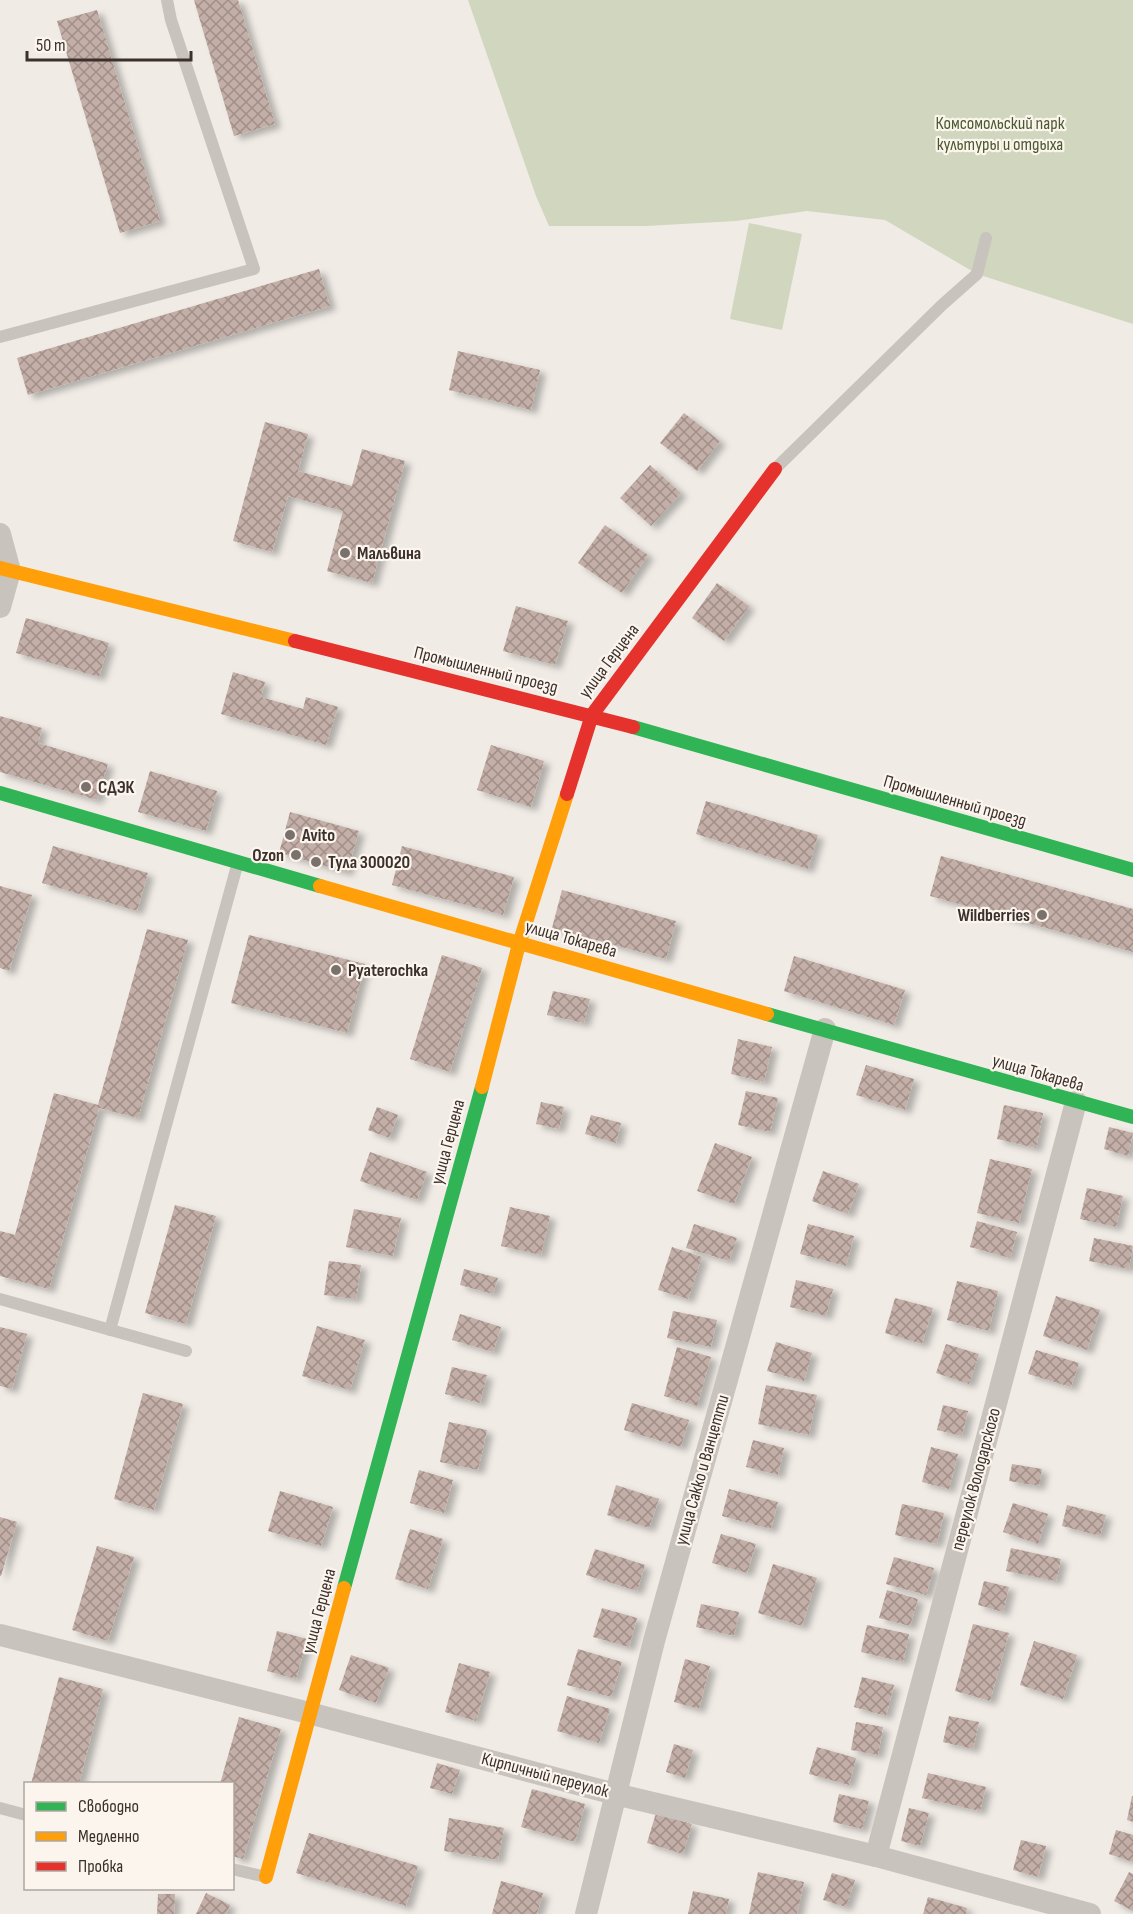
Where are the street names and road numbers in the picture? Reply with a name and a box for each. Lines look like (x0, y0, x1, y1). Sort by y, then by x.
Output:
street label: улица Герцена (574, 620, 644, 702)
street label: Промышленный проезд (412, 642, 560, 698)
street label: Промышленный проезд (881, 771, 1029, 831)
street label: улица Токарева (523, 916, 619, 962)
street label: улица Токарева (990, 1050, 1086, 1096)
street label: улица Герцена (427, 1097, 469, 1187)
street label: улица Сакко и Ванцетти (670, 1392, 734, 1548)
street label: переулок Володарского (947, 1406, 1005, 1552)
street label: улица Герцена (298, 1566, 340, 1656)
street label: Кирпичный переулок (479, 1748, 611, 1802)

